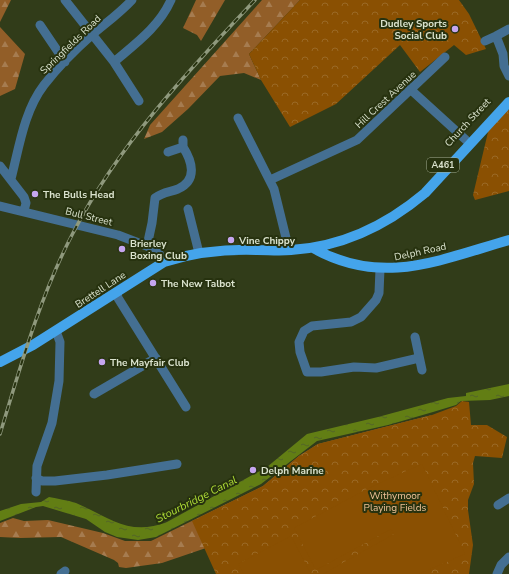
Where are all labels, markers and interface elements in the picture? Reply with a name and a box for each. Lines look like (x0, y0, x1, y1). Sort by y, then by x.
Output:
street label: Springfields Road (37, 12, 104, 77)
place label: Dudley Sports Social Club (380, 17, 447, 43)
marker: Dudley Sports Social Club (450, 24, 460, 34)
street label: Hill Crest Avenue (352, 68, 419, 132)
street label: Church Street (442, 95, 494, 150)
road number: A461 (427, 158, 459, 172)
place label: The Bulls Head (43, 188, 114, 202)
marker: The Bulls Head (30, 189, 40, 199)
street label: Bull Street (64, 204, 114, 230)
place label: Vine Chippy (238, 234, 296, 248)
marker: Vine Chippy (226, 235, 236, 245)
place label: Brierley Boxing Club (130, 237, 187, 263)
street label: Delph Road (393, 240, 448, 264)
marker: Brierley Boxing Club (117, 244, 127, 254)
street label: Brettell Lane (72, 268, 129, 311)
place label: The New Talbot (161, 277, 235, 291)
marker: The New Talbot (148, 278, 158, 288)
place label: The Mayfair Club (110, 356, 190, 370)
marker: The Mayfair Club (97, 357, 107, 367)
place label: Delph Marine (261, 464, 324, 478)
marker: Delph Marine (248, 465, 258, 475)
water label: Stourbridge Canal (153, 472, 240, 526)
park label: Withymoor Playing Fields (364, 489, 427, 515)

